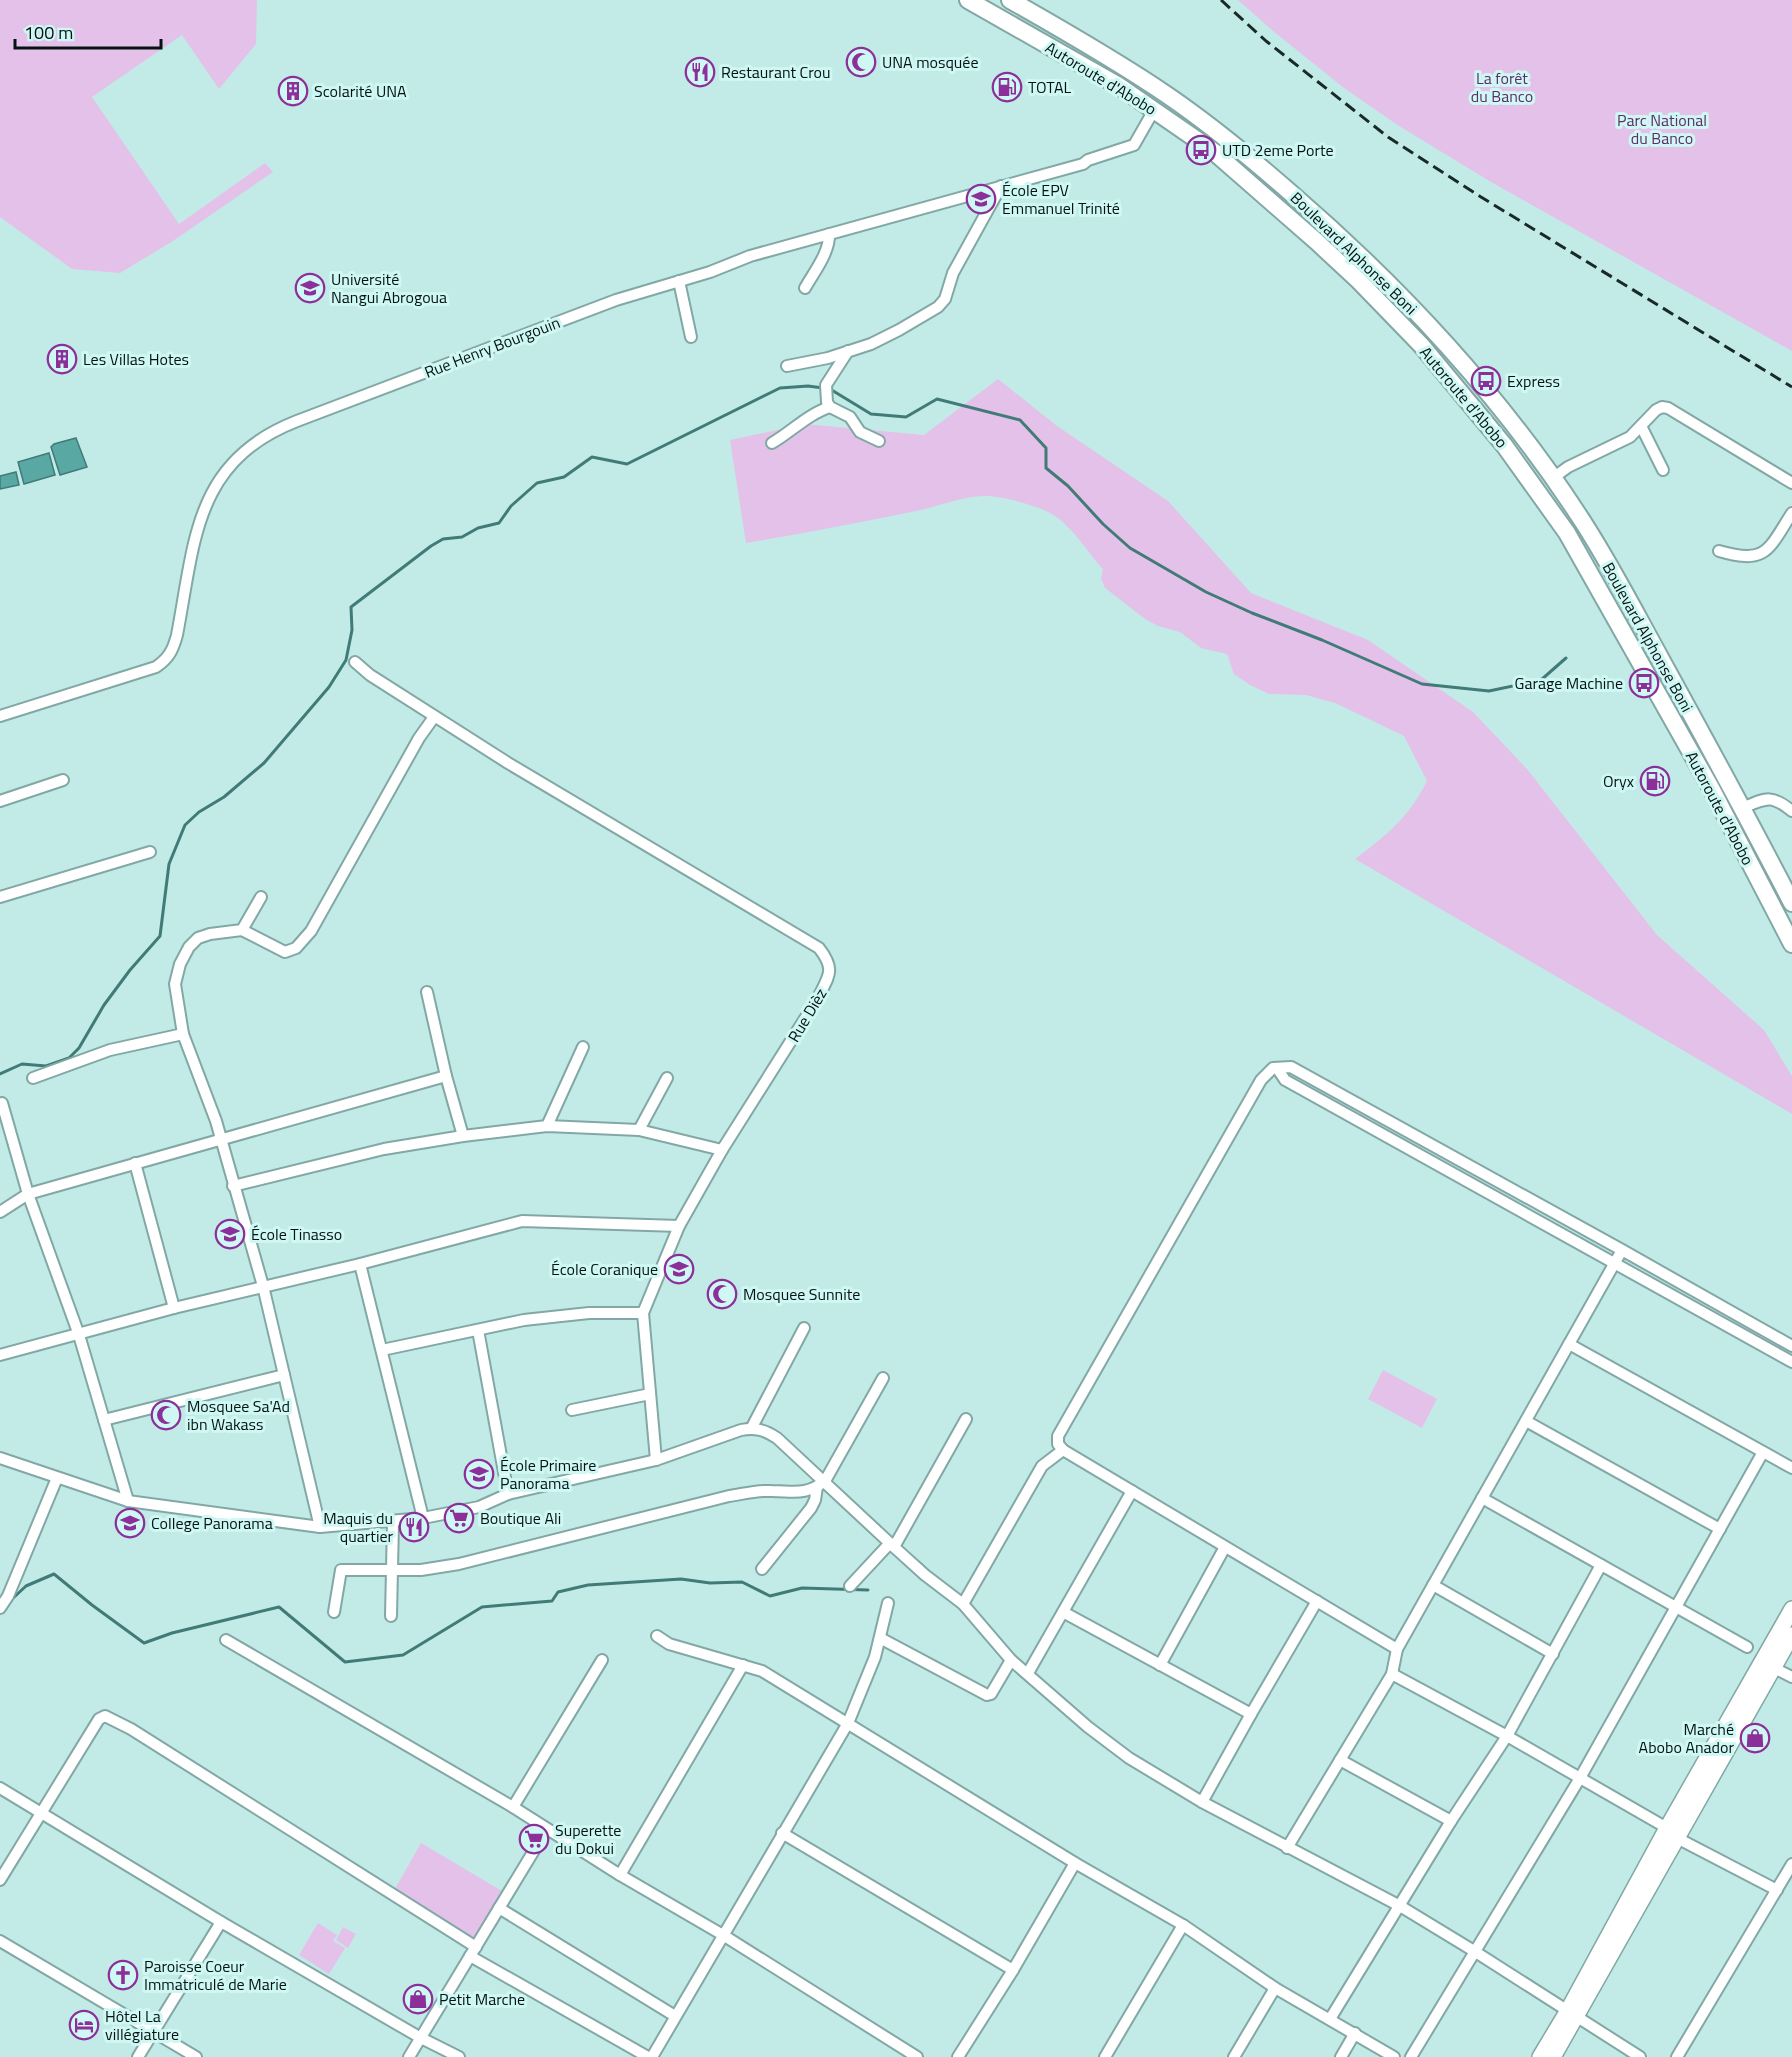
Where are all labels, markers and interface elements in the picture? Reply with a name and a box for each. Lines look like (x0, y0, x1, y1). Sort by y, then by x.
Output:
scale bar (15, 12, 160, 50)
text: 100 m (24, 19, 73, 46)
street label: Autoroute d'Abobo (1041, 35, 1161, 121)
mosque icon: UNA mosquée (845, 46, 877, 78)
place label: UNA mosquée (882, 50, 979, 74)
restaurant icon: Restaurant Crou (684, 56, 716, 88)
place label: Restaurant Crou (721, 60, 831, 84)
park label: La forêt du Banco (1471, 66, 1533, 108)
fuel station icon: TOTAL (991, 71, 1023, 103)
building icon: Scolarité UNA (277, 75, 309, 107)
place label: TOTAL (1028, 75, 1072, 99)
place label: Scolarité UNA (314, 79, 407, 103)
park label: Parc National du Banco (1617, 108, 1707, 150)
bus stop icon: UTD 2eme Porte (1185, 134, 1217, 166)
place label: UTD 2eme Porte (1222, 138, 1334, 162)
place label: École EPV Emmanuel Trinité (1002, 178, 1120, 220)
school or university icon: École EPV Emmanuel Trinité (965, 183, 997, 215)
street label: Boulevard Alphonse Boni (1285, 186, 1423, 320)
place label: Université Nangui Abrogoua (331, 267, 447, 309)
school or university icon: Université Nangui Abrogoua (294, 272, 326, 304)
street label: Rue Henry Bourgouin (421, 310, 563, 384)
street label: Autoroute d'Abobo (1414, 341, 1514, 453)
building icon: Les Villas Hotes (46, 343, 78, 375)
place label: Les Villas Hotes (83, 347, 189, 371)
bus stop icon: Express (1470, 365, 1502, 397)
place label: Express (1507, 369, 1560, 393)
street label: Boulevard Alphonse Boni (1597, 558, 1699, 716)
bus stop icon: Garage Machine (1628, 667, 1660, 699)
place label: Garage Machine (1515, 671, 1623, 695)
street label: Autoroute d'Abobo (1680, 747, 1760, 869)
fuel station icon: Oryx (1639, 765, 1671, 797)
place label: Oryx (1603, 769, 1634, 793)
street label: Rue Dièz (781, 983, 833, 1047)
school or university icon: École Tinasso (214, 1218, 246, 1250)
place label: École Tinasso (251, 1222, 342, 1246)
school or university icon: École Coranique (663, 1253, 695, 1285)
place label: École Coranique (551, 1257, 658, 1281)
mosque icon: Mosquee Sunnite (706, 1278, 738, 1310)
place label: Mosquee Sunnite (743, 1282, 860, 1306)
place label: Mosquee Sa'Ad ibn Wakass (187, 1394, 290, 1436)
mosque icon: Mosquee Sa'Ad ibn Wakass (150, 1399, 182, 1431)
place label: École Primaire Panorama (500, 1453, 596, 1495)
school or university icon: École Primaire Panorama (463, 1458, 495, 1490)
supermarket icon: Boutique Ali (443, 1502, 475, 1534)
place label: Maquis du quartier (323, 1506, 393, 1548)
place label: Boutique Ali (480, 1506, 561, 1530)
school or university icon: College Panorama (114, 1507, 146, 1539)
place label: College Panorama (151, 1511, 273, 1535)
restaurant icon: Maquis du quartier (398, 1511, 430, 1543)
place label: Marché Abobo Anador (1639, 1717, 1734, 1759)
shop icon: Marché Abobo Anador (1739, 1722, 1771, 1754)
place label: Superette du Dokui (555, 1818, 621, 1860)
supermarket icon: Superette du Dokui (518, 1823, 550, 1855)
place label: Paroisse Coeur Immatriculé de Marie (144, 1954, 287, 1996)
church icon: Paroisse Coeur Immatriculé de Marie (107, 1959, 139, 1991)
shop icon: Petit Marche (402, 1983, 434, 2015)
place label: Petit Marche (439, 1987, 525, 2011)
place label: Hôtel La villégiature (105, 2004, 179, 2046)
hotel icon: Hôtel La villégiature (68, 2009, 100, 2041)

